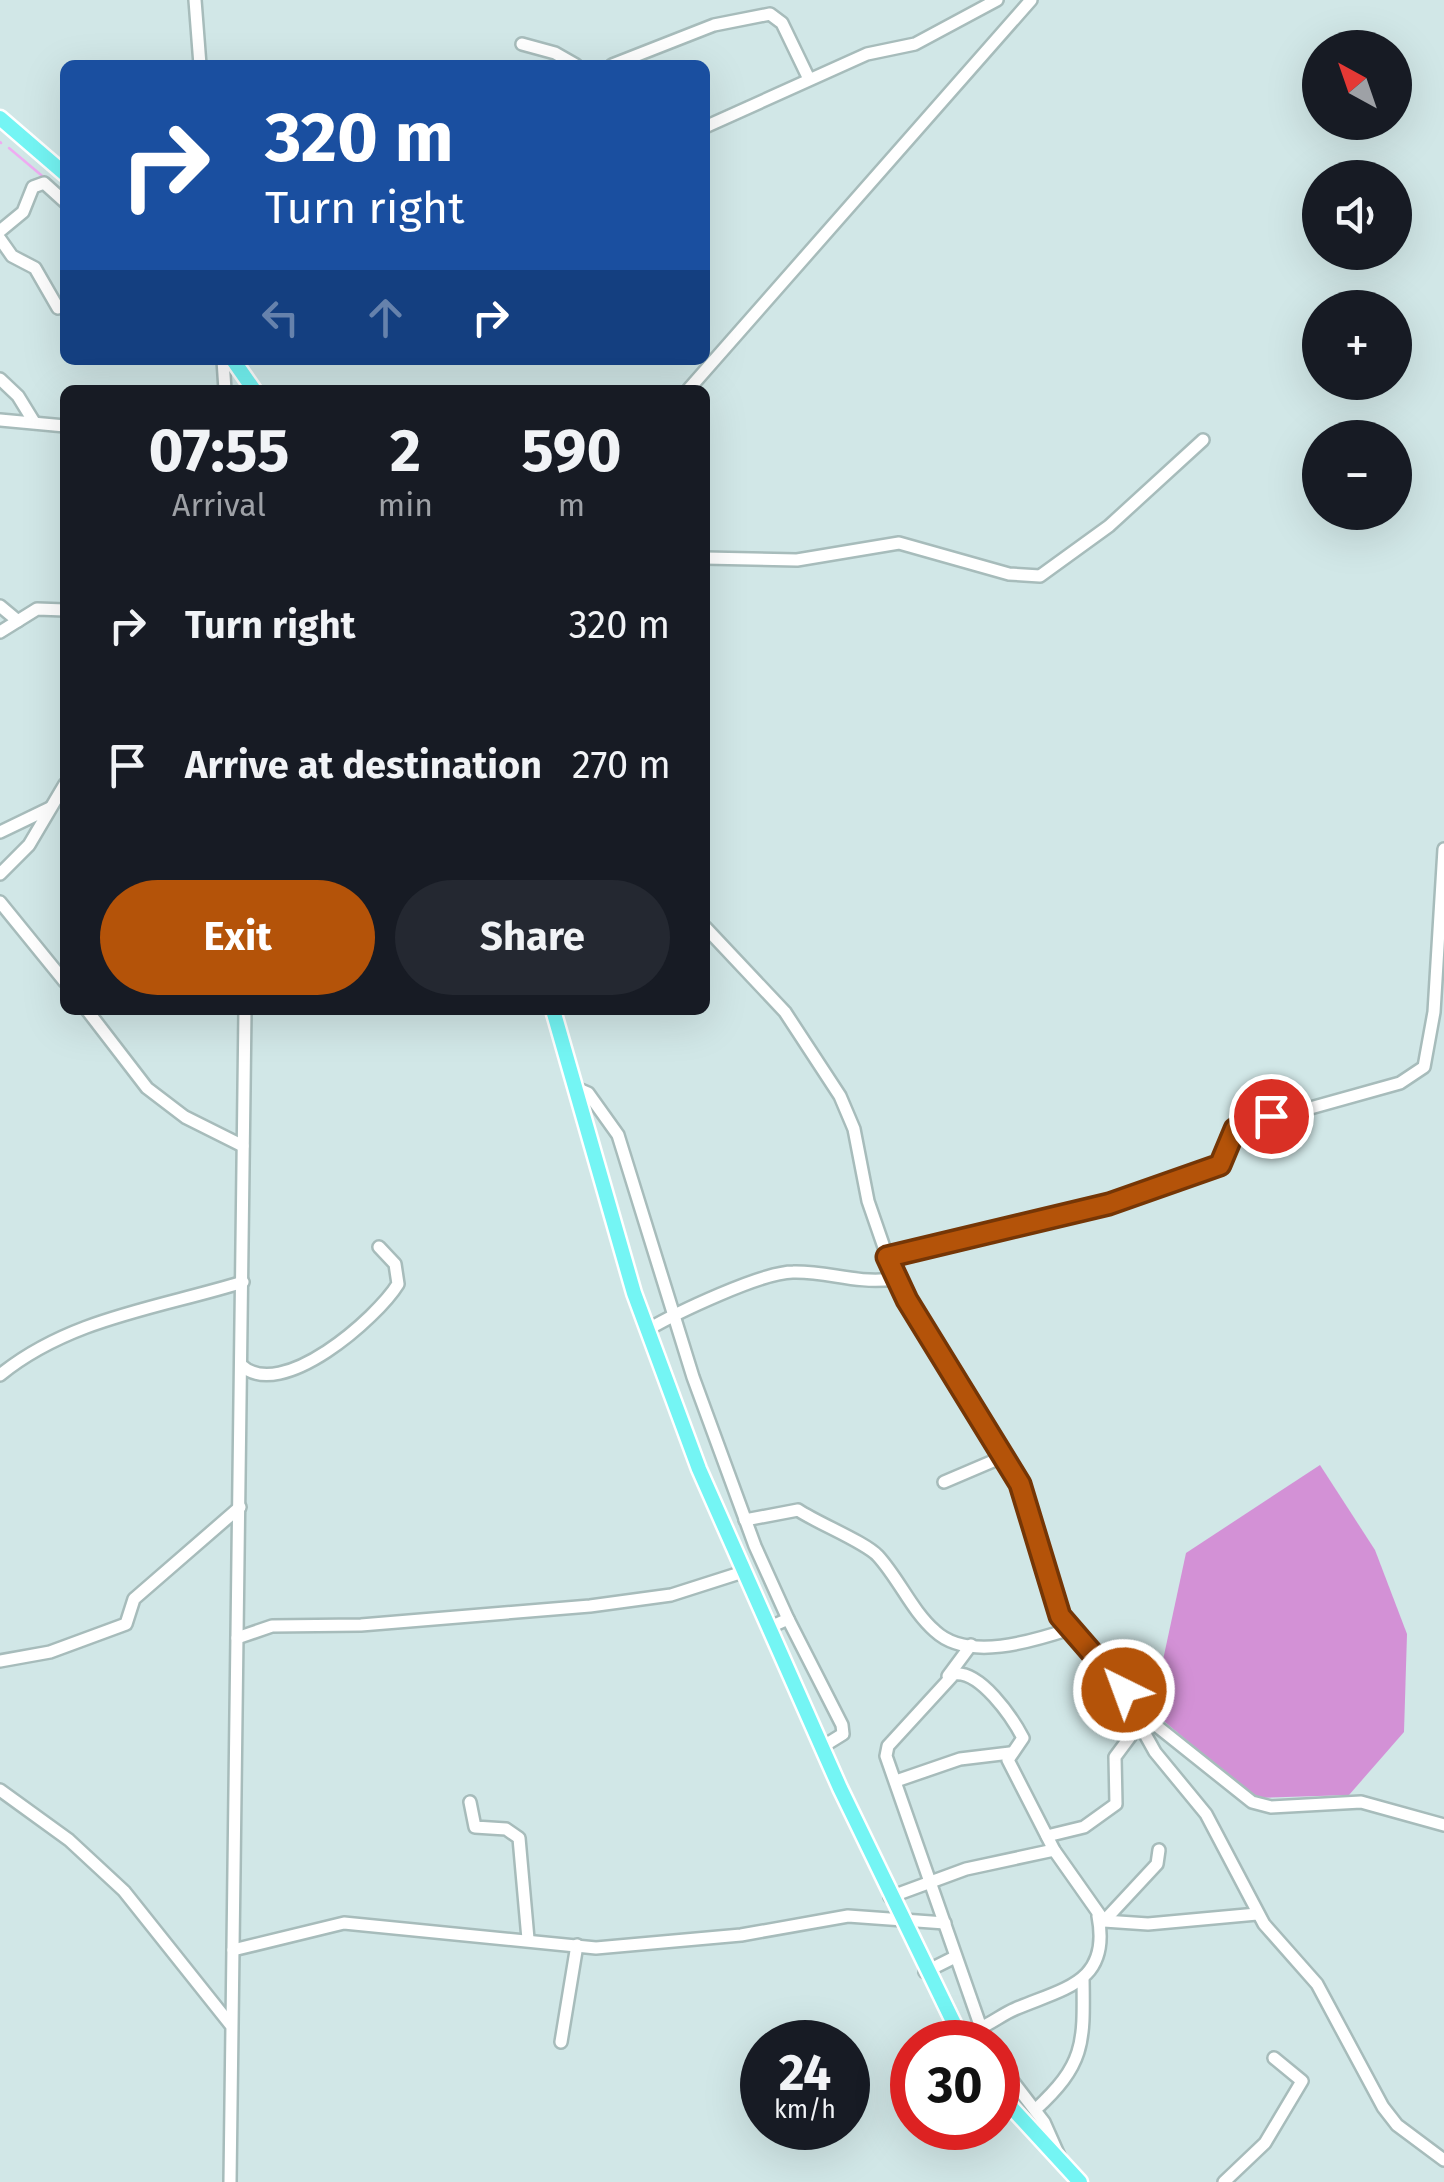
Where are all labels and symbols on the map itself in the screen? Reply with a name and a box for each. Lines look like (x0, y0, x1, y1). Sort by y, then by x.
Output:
north arrow (1302, 30, 1412, 140)
pin (1229, 1074, 1314, 1159)
position arrow (1072, 1638, 1176, 1742)
speed limit sign: 30 (890, 2020, 1020, 2150)

